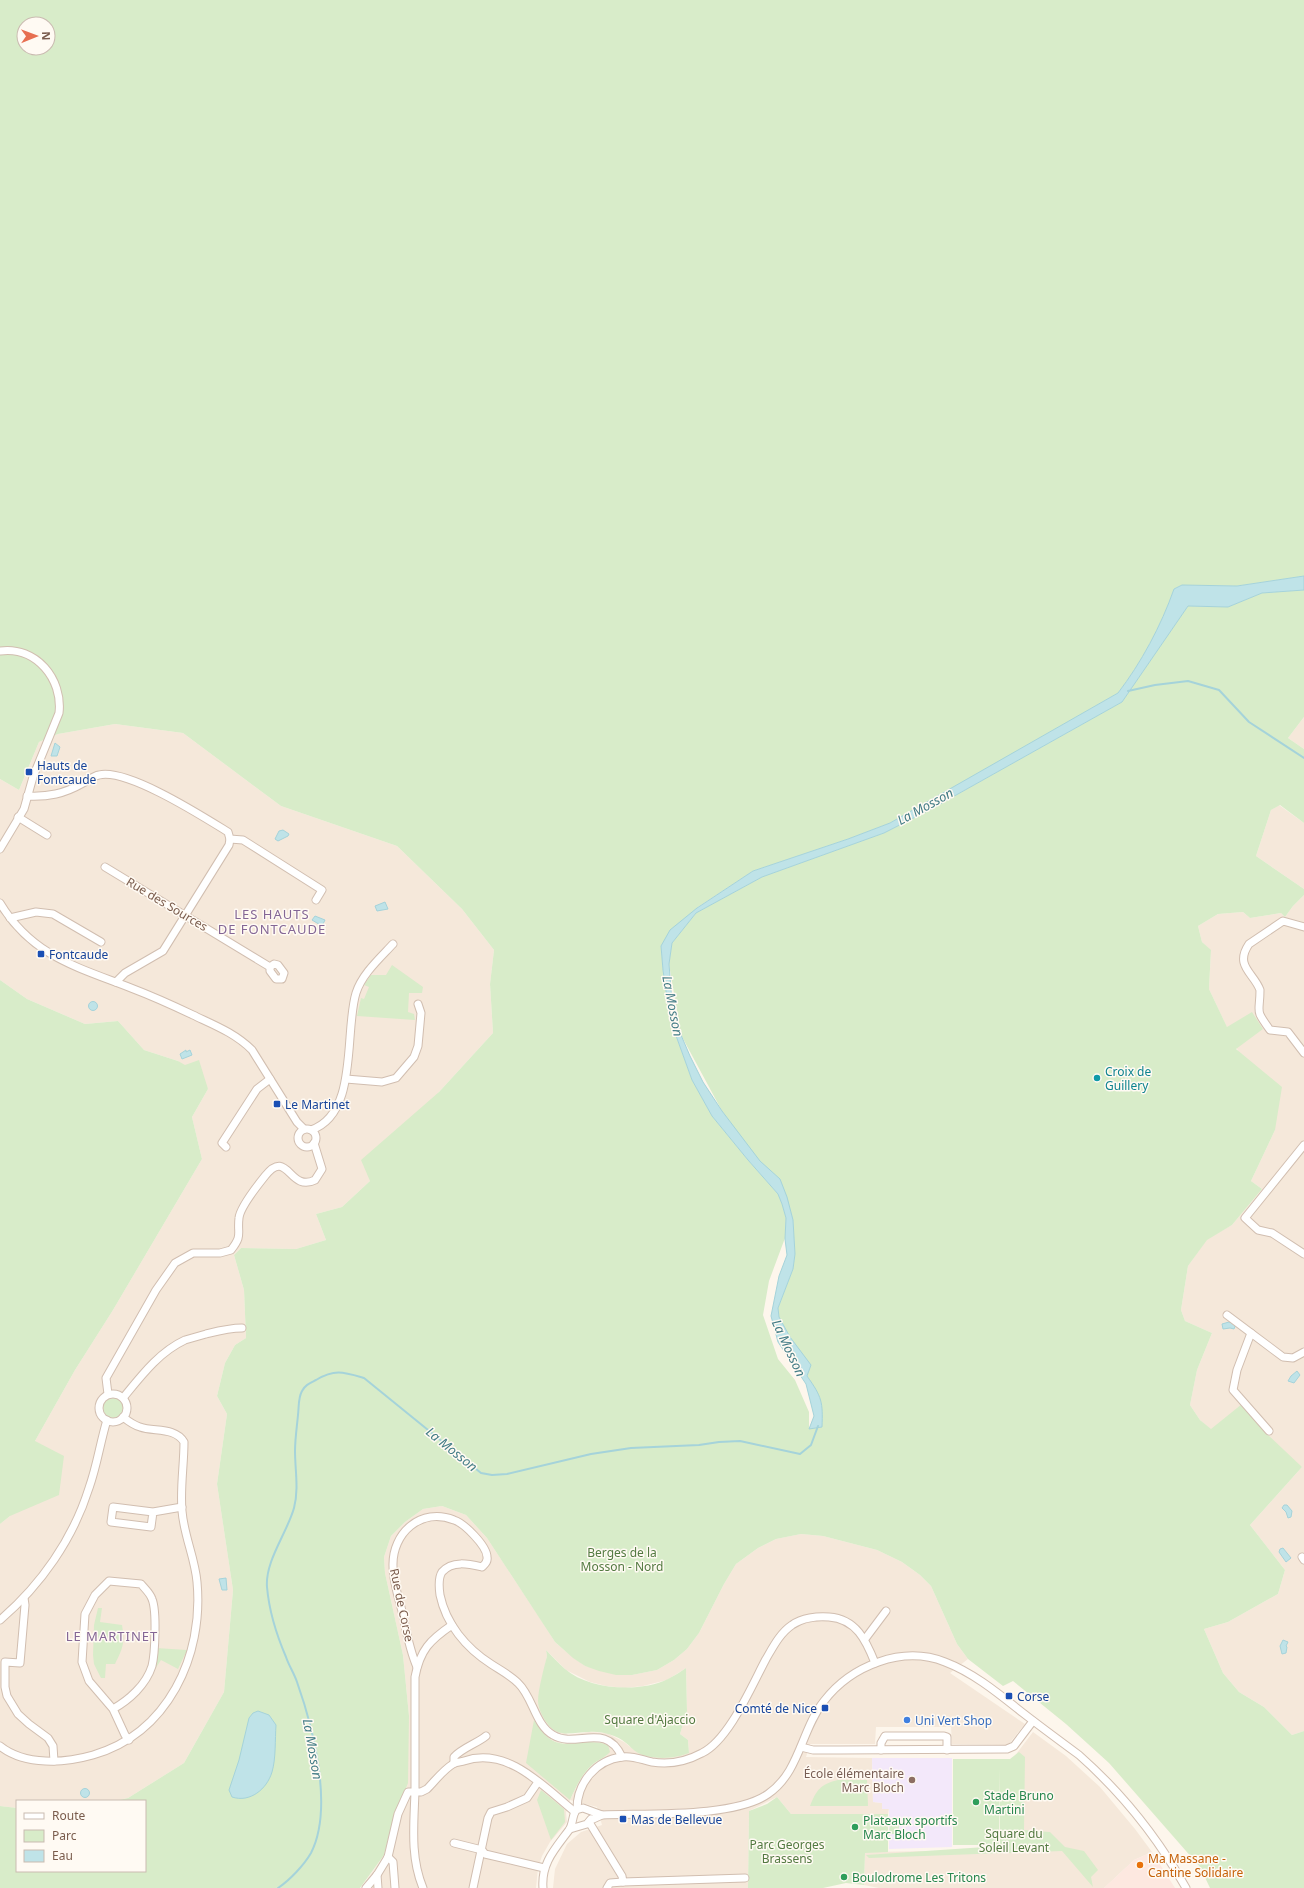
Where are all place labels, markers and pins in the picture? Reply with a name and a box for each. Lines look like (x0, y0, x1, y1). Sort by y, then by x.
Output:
place label: Hauts de Fontcaude (37, 757, 97, 788)
marker: Hauts de Fontcaude (24, 767, 34, 777)
place label: Fontcaude (49, 946, 109, 963)
marker: Fontcaude (36, 949, 46, 959)
place label: Croix de Guillery (1105, 1063, 1152, 1094)
marker: Croix de Guillery (1092, 1073, 1102, 1083)
place label: Le Martinet (285, 1096, 350, 1113)
marker: Le Martinet (272, 1099, 282, 1109)
place label: Corse (1017, 1688, 1050, 1705)
marker: Corse (1004, 1691, 1014, 1701)
place label: Comté de Nice (735, 1700, 817, 1717)
marker: Comté de Nice (820, 1703, 830, 1713)
place label: Uni Vert Shop (915, 1712, 992, 1729)
marker: Uni Vert Shop (902, 1715, 912, 1725)
place label: École élémentaire Marc Bloch (804, 1765, 904, 1796)
marker: École élémentaire Marc Bloch (907, 1775, 917, 1785)
place label: Stade Bruno Martini (984, 1787, 1054, 1818)
marker: Stade Bruno Martini (971, 1797, 981, 1807)
place label: Mas de Bellevue (631, 1811, 723, 1828)
place label: Plateaux sportifs Marc Bloch (863, 1812, 958, 1843)
marker: Mas de Bellevue (618, 1814, 628, 1824)
marker: Plateaux sportifs Marc Bloch (850, 1822, 860, 1832)
place label: Ma Massane - Cantine Solidaire (1148, 1850, 1243, 1881)
marker: Ma Massane - Cantine Solidaire (1135, 1860, 1145, 1870)
place label: Boulodrome Les Tritons (852, 1869, 986, 1886)
marker: Boulodrome Les Tritons (839, 1872, 849, 1882)

